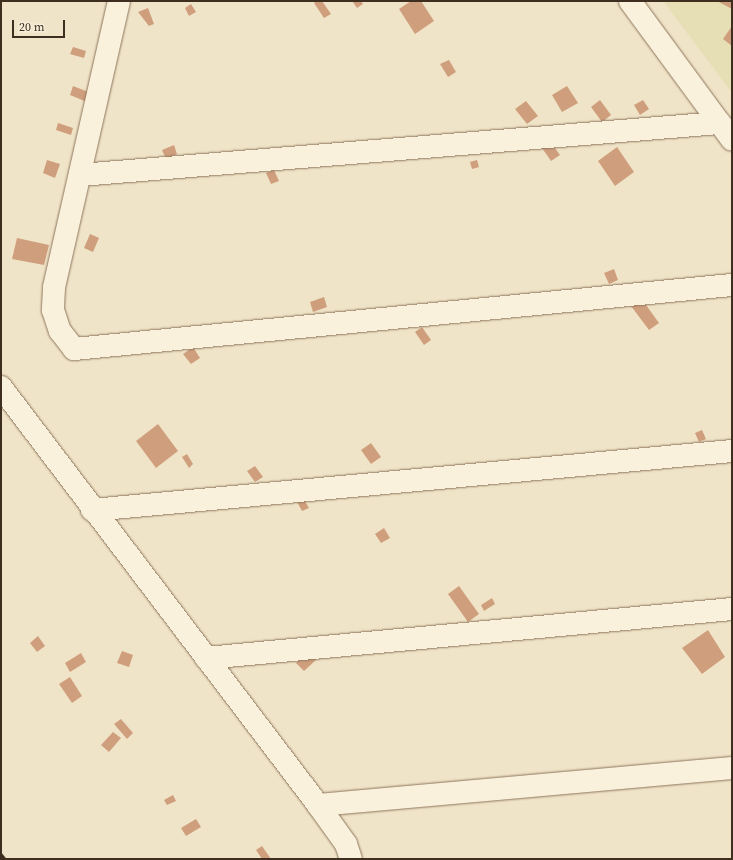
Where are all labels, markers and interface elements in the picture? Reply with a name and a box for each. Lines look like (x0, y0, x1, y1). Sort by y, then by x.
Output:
scale bar (14, 12, 67, 38)
text: 20 m (19, 19, 45, 35)

